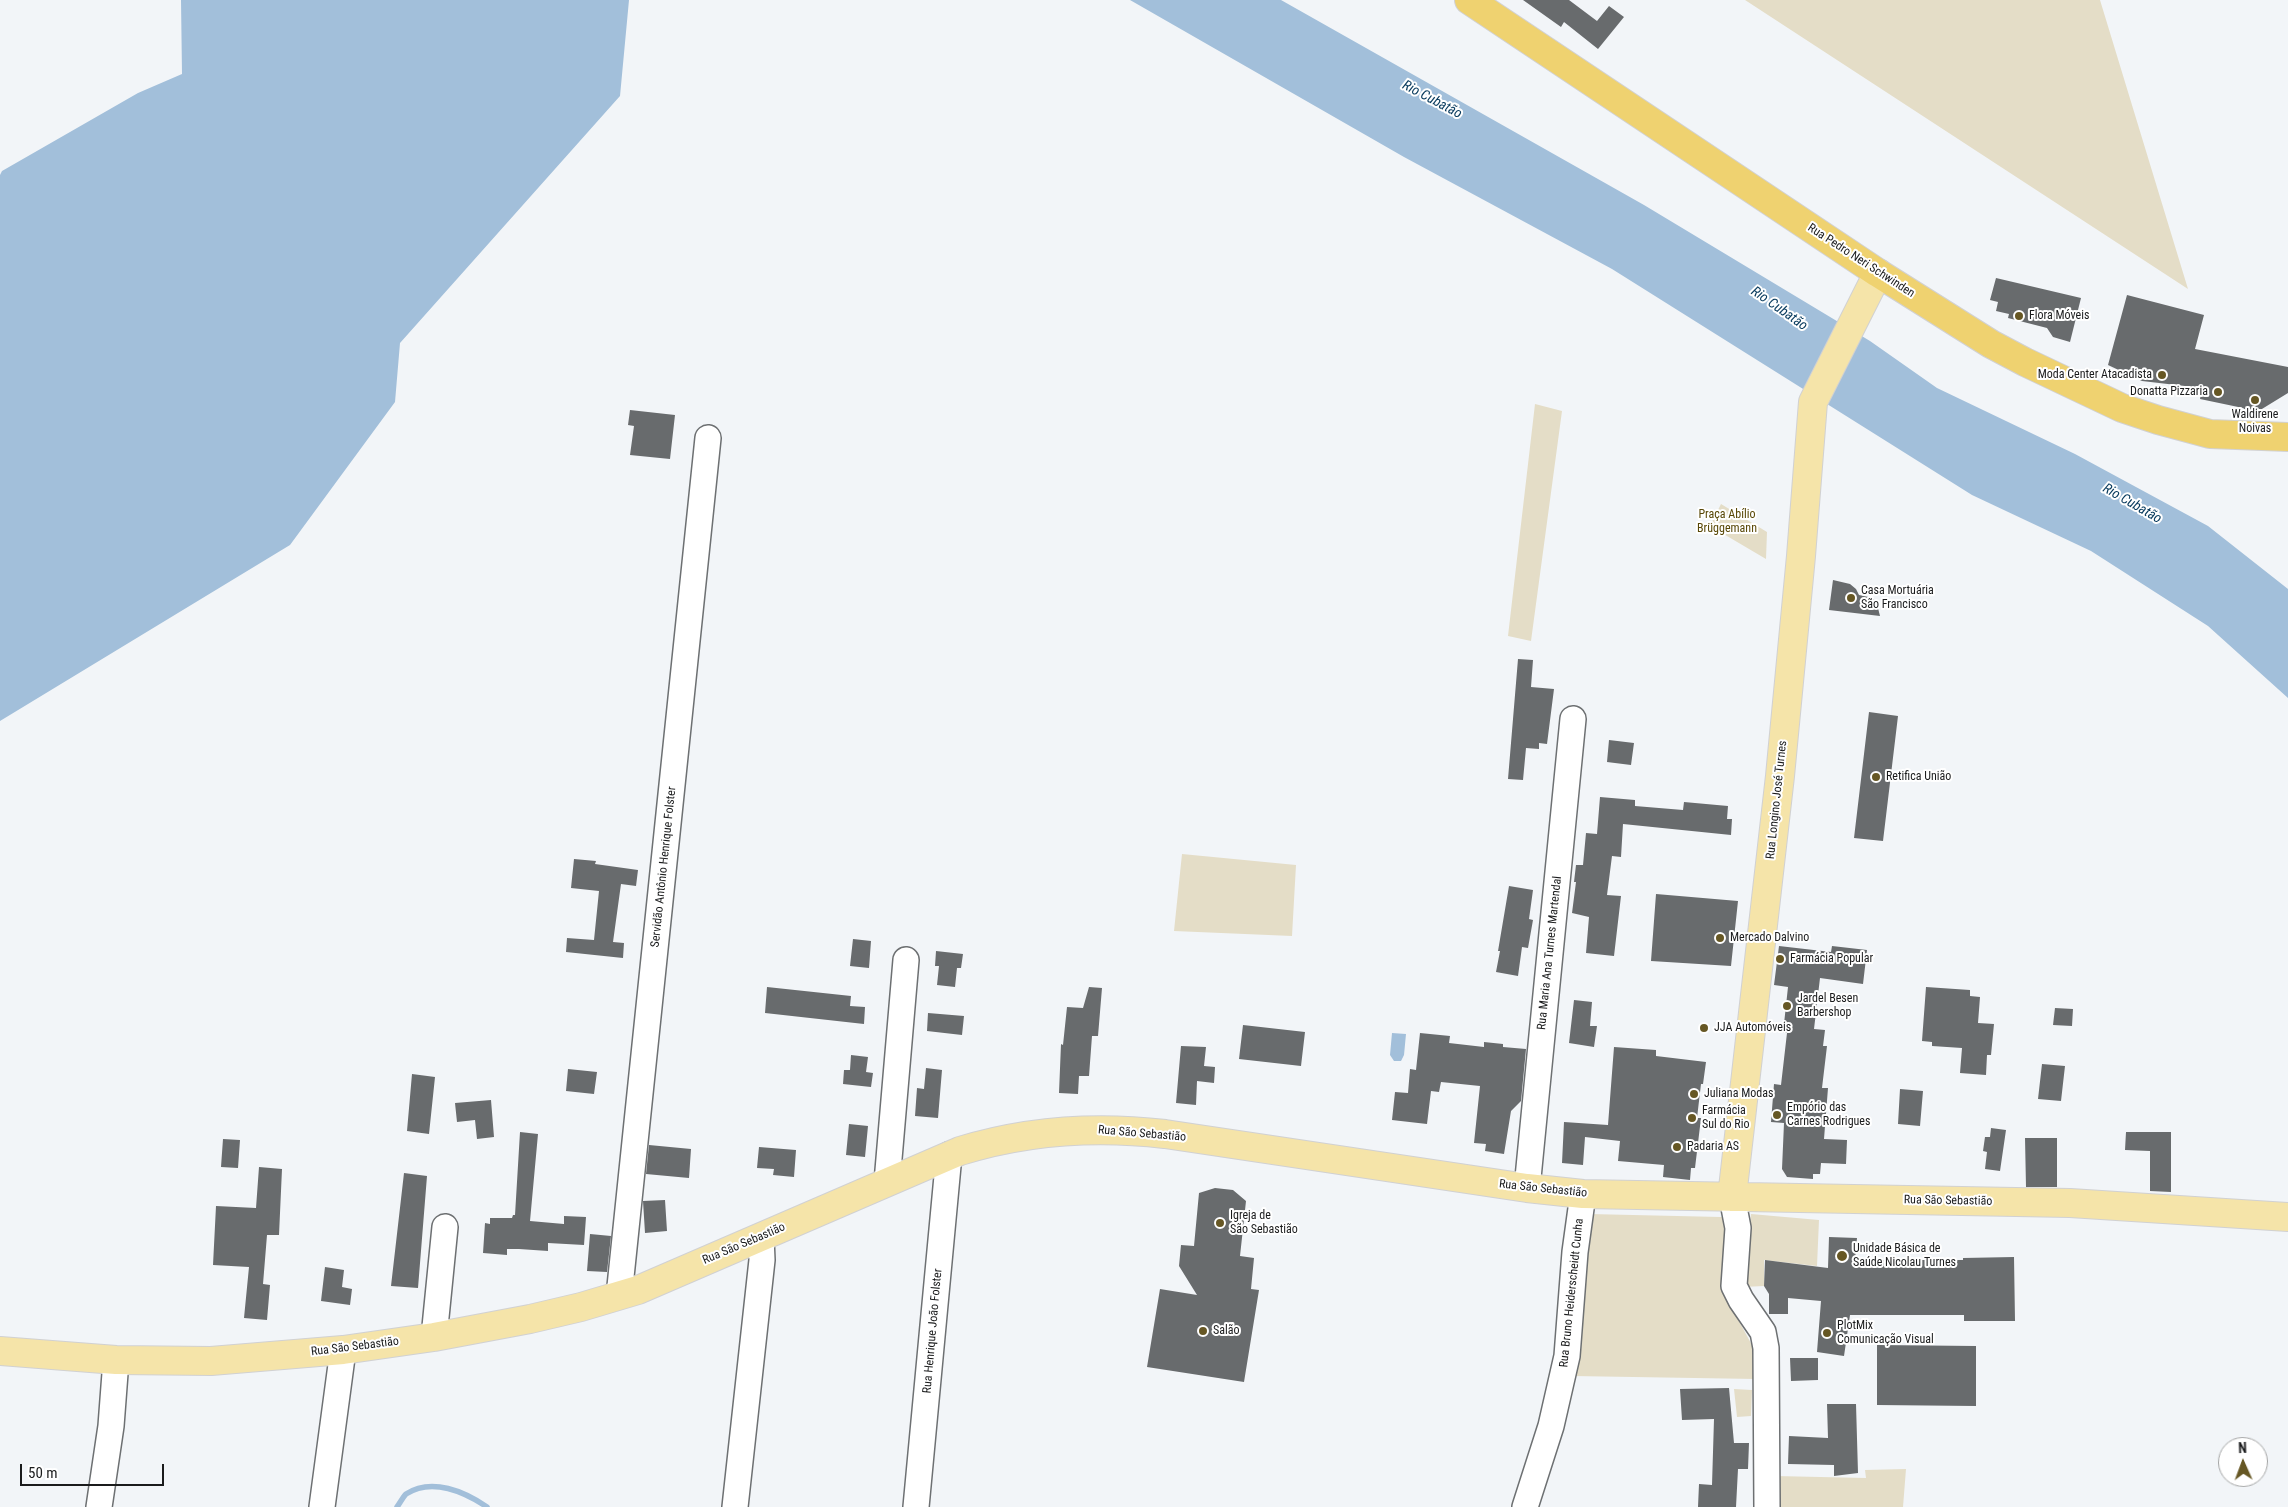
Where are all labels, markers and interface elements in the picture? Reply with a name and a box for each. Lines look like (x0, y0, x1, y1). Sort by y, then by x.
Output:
water label: Rio Cubatão (1399, 77, 1465, 123)
street label: Rua Pedro Neri Schwinden (1805, 221, 1917, 301)
water label: Rio Cubatão (1748, 283, 1810, 335)
place label: Flora Móveis (2029, 309, 2089, 323)
marker: Flora Móveis (2013, 310, 2025, 322)
place label: Moda Center Atacadista (2038, 368, 2152, 382)
marker: Moda Center Atacadista (2156, 369, 2168, 381)
place label: Donatta Pizzaria (2130, 385, 2208, 399)
marker: Donatta Pizzaria (2212, 386, 2224, 398)
marker: Waldirene Noivas (2249, 394, 2261, 406)
place label: Waldirene Noivas (2232, 408, 2278, 436)
water label: Rio Cubatão (2100, 480, 2164, 528)
park label: Praça Abílio Brüggemann (1697, 508, 1757, 536)
place label: Casa Mortuária São Francisco (1861, 584, 1934, 612)
marker: Casa Mortuária São Francisco (1845, 592, 1857, 604)
street label: Rua Longino José Turnes (1764, 740, 1790, 860)
place label: Retifica União (1886, 770, 1951, 784)
marker: Retifica União (1870, 771, 1882, 783)
street label: Servidão Antônio Henrique Folster (648, 786, 680, 948)
street label: Rua Maria Ana Turnes Martendal (1535, 875, 1565, 1031)
place label: Mercado Dalvino (1730, 931, 1809, 945)
marker: Mercado Dalvino (1714, 932, 1726, 944)
place label: Farmácia Popular (1790, 952, 1873, 966)
marker: Farmácia Popular (1774, 953, 1786, 965)
place label: Jardel Besen Barbershop (1797, 992, 1858, 1020)
marker: Jardel Besen Barbershop (1781, 1000, 1793, 1012)
place label: JJA Automóveis (1714, 1021, 1791, 1035)
marker: JJA Automóveis (1698, 1022, 1710, 1034)
place label: Juliana Modas (1704, 1087, 1773, 1101)
marker: Juliana Modas (1688, 1088, 1700, 1100)
place label: Empório das Carnes Rodrigues (1787, 1101, 1870, 1129)
place label: Farmácia Sul do Rio (1702, 1104, 1749, 1132)
marker: Empório das Carnes Rodrigues (1771, 1109, 1783, 1121)
marker: Farmácia Sul do Rio (1686, 1112, 1698, 1124)
street label: Rua São Sebastião (1097, 1123, 1187, 1145)
place label: Padaria AS (1687, 1140, 1739, 1154)
marker: Padaria AS (1671, 1141, 1683, 1153)
street label: Rua São Sebastião (1498, 1177, 1588, 1201)
street label: Rua São Sebastião (1904, 1193, 1992, 1209)
place label: Igreja de São Sebastião (1230, 1209, 1298, 1237)
marker: Igreja de São Sebastião (1214, 1217, 1226, 1229)
street label: Rua Bruno Heiderscheidt Cunha (1557, 1218, 1587, 1368)
street label: Rua São Sebastião (700, 1220, 788, 1268)
place label: Unidade Básica de Saúde Nicolau Turnes (1853, 1242, 1956, 1270)
marker: Unidade Básica de Saúde Nicolau Turnes (1835, 1249, 1849, 1263)
street label: Rua Henrique João Folster (920, 1268, 946, 1394)
place label: PlotMix Comunicação Visual (1837, 1319, 1934, 1347)
place label: Salão (1213, 1324, 1239, 1338)
marker: Salão (1197, 1325, 1209, 1337)
marker: PlotMix Comunicação Visual (1821, 1327, 1833, 1339)
street label: Rua São Sebastião (310, 1334, 400, 1360)
north arrow (2218, 1437, 2268, 1487)
text: N (2238, 1440, 2247, 1456)
scale bar (22, 1454, 166, 1486)
text: 50 m (28, 1464, 58, 1482)

